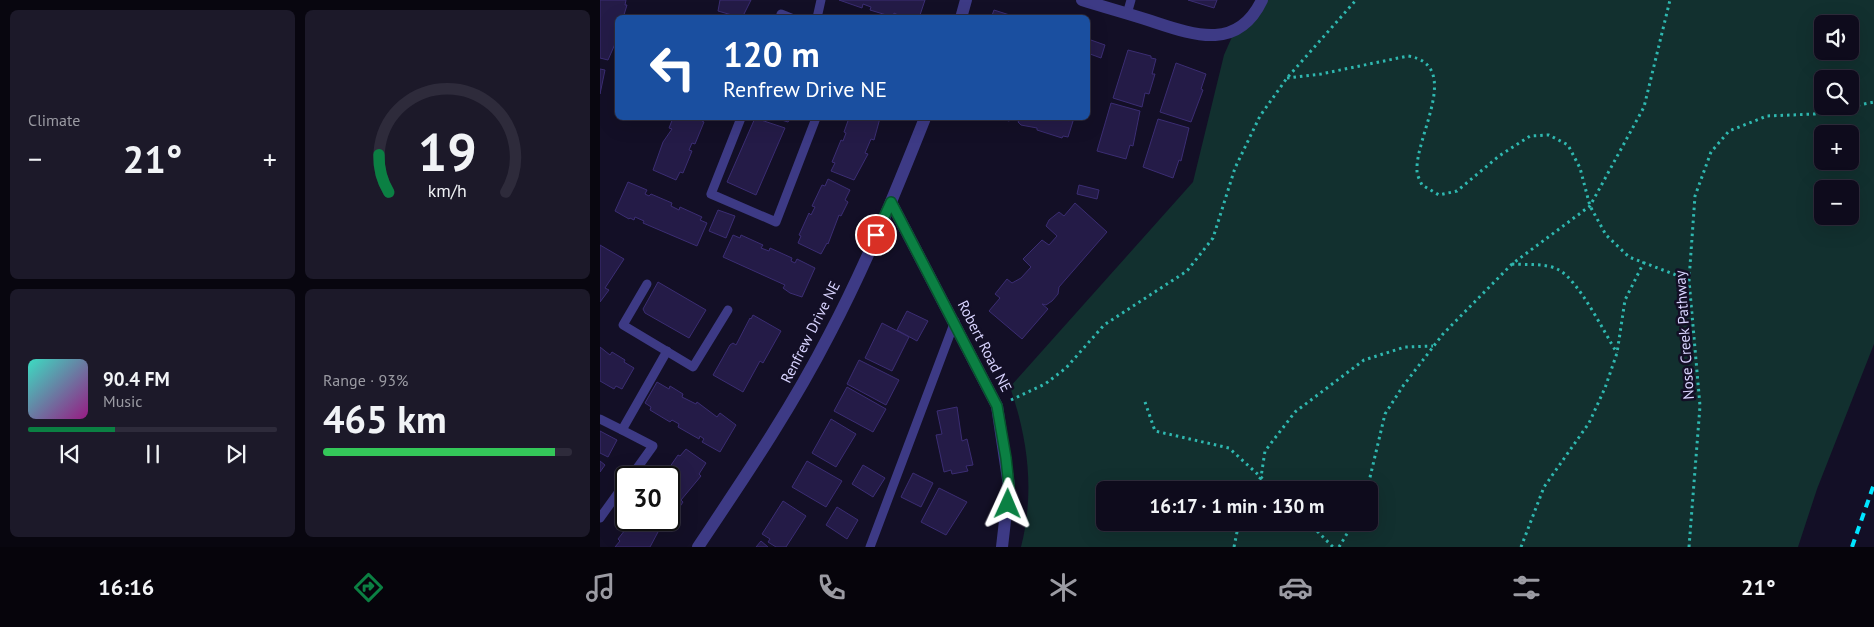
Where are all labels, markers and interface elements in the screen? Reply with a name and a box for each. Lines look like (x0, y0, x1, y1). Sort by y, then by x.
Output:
map controls (1814, 15, 1859, 225)
button: sound (1814, 15, 1859, 60)
text: 120 m (723, 31, 820, 77)
icon: left (640, 35, 705, 100)
button: search (1814, 70, 1859, 115)
text: Renfrew Drive NE (723, 75, 887, 103)
text: Climate (28, 110, 80, 130)
text: 19 (418, 118, 477, 185)
button: + (1814, 125, 1859, 170)
text: 21° (123, 134, 182, 183)
text: − (28, 140, 42, 177)
text: + (263, 140, 277, 177)
text: km/h (428, 179, 467, 202)
button: − (1814, 180, 1859, 225)
pin (855, 214, 897, 256)
icon: arrive (862, 221, 890, 249)
street label: Nose Creek Pathway (1670, 270, 1698, 400)
street label: Renfrew Drive NE (776, 278, 844, 386)
street label: Robert Road NE (954, 297, 1016, 395)
text: 90.4 FM (103, 367, 170, 391)
text: Range · 93% (323, 370, 408, 390)
text: Music (103, 391, 143, 411)
text: 465 km (323, 394, 447, 443)
icon: previous (56, 440, 84, 468)
icon: pause (139, 440, 167, 468)
icon: next (222, 440, 250, 468)
speed limit sign: 30 (615, 466, 680, 531)
position arrow (981, 477, 1033, 529)
text: 16:17 · 1 min · 130 m (1150, 494, 1324, 518)
icon: directions (351, 570, 386, 605)
icon: music (583, 570, 618, 605)
icon: phone (814, 570, 849, 605)
icon: climate (1046, 570, 1081, 605)
icon: car (1278, 570, 1313, 605)
icon: filters (1509, 570, 1544, 605)
text: 16:16 (98, 573, 154, 601)
text: 21° (1741, 573, 1776, 601)

